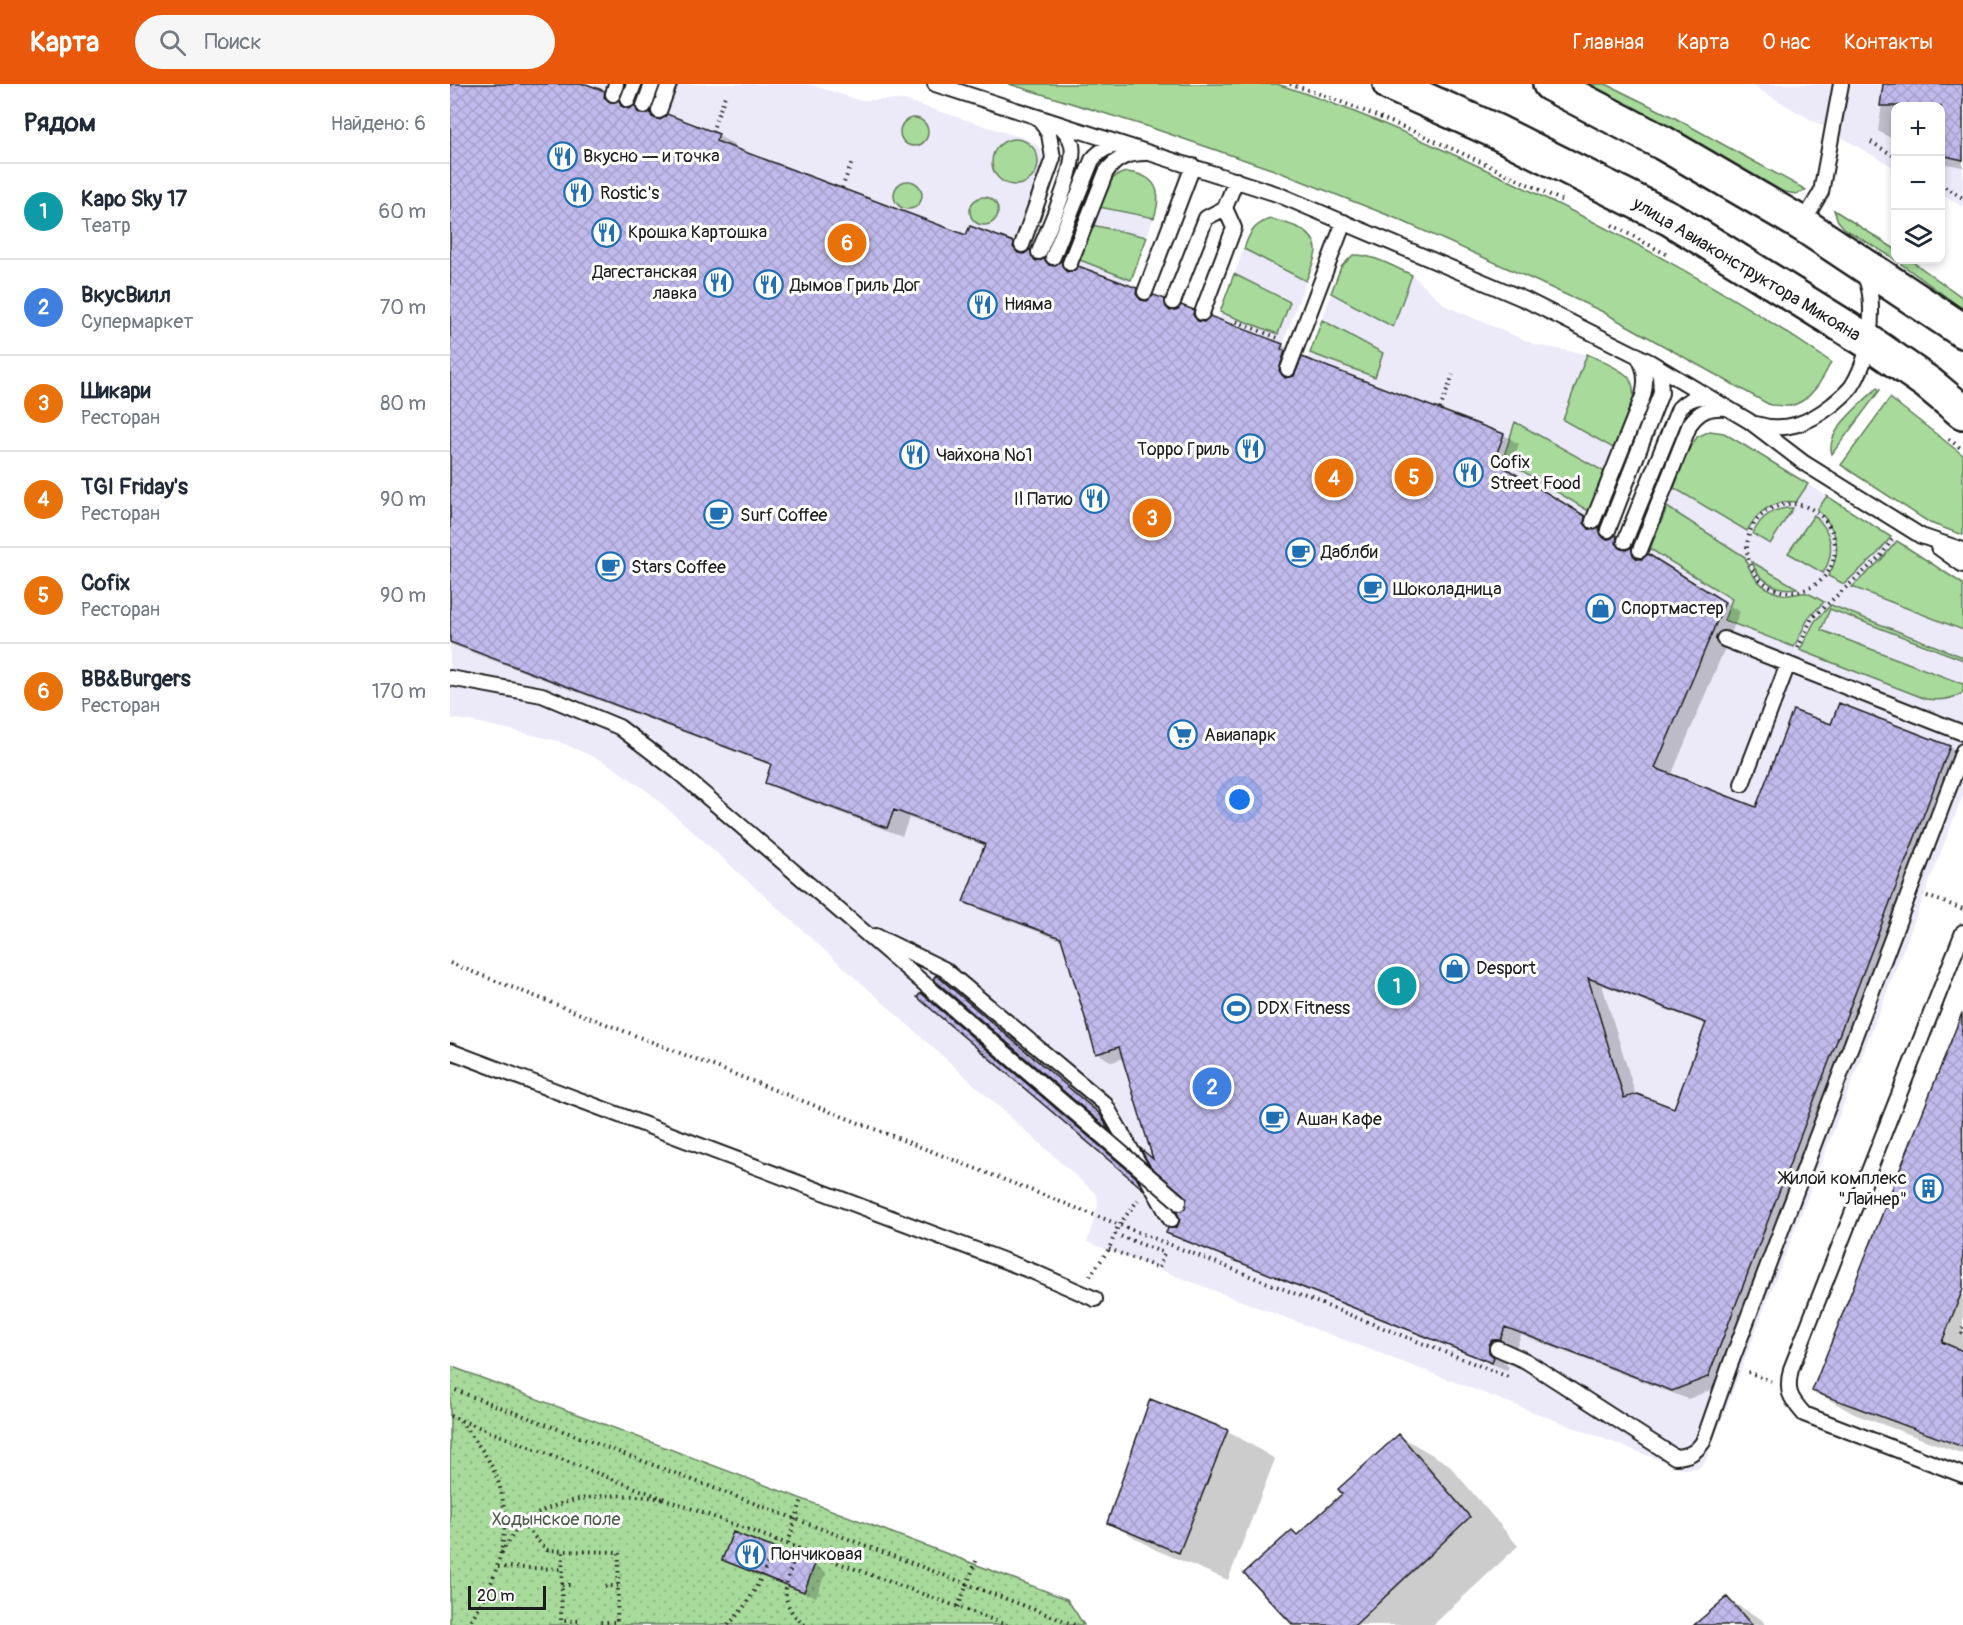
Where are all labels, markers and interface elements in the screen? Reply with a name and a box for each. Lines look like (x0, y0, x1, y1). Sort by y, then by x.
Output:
search box (135, 15, 555, 69)
text: Карта (30, 25, 99, 60)
icon: search (156, 26, 189, 59)
text: Поиск (204, 28, 262, 56)
text: Главная (1573, 29, 1644, 56)
text: Карта (1677, 29, 1729, 56)
text: О нас (1762, 29, 1811, 56)
text: Контакты (1844, 29, 1933, 56)
map controls (1891, 102, 1945, 264)
button: + (1891, 102, 1945, 156)
text: Рядом (24, 107, 96, 139)
text: Найдено: 6 (331, 111, 426, 136)
restaurant icon: Вкусно — и точка (546, 140, 578, 172)
place label: Вкусно — и точка (583, 145, 720, 168)
button: − (1891, 156, 1945, 210)
restaurant icon: Rostic's (563, 177, 595, 209)
place label: Rostic's (600, 182, 659, 205)
text: Каро Sky 17 (81, 185, 187, 213)
street label: улица Авиаконструктора Микояна (1628, 192, 1865, 347)
text: 1 (40, 199, 47, 224)
text: 60 m (379, 199, 426, 224)
button: layers (1891, 210, 1945, 264)
text: Театр (81, 213, 131, 238)
restaurant icon: Крошка Картошка (591, 216, 623, 248)
pin: 6 (828, 220, 866, 266)
place label: Крошка Картошка (628, 221, 767, 244)
place label: Дагестанская лавка (591, 261, 697, 305)
restaurant icon: Дагестанская лавка (702, 266, 734, 298)
restaurant icon: Дымов Гриль Дог (753, 269, 785, 301)
place label: Дымов Гриль Дог (789, 274, 920, 297)
text: ВкусВилл (81, 281, 171, 309)
restaurant icon: Нияма (967, 288, 999, 320)
place label: Нияма (1004, 293, 1052, 316)
text: 2 (38, 295, 49, 320)
text: 70 m (380, 295, 426, 320)
text: Супермаркет (81, 309, 193, 334)
text: Шикари (81, 377, 151, 405)
text: 3 (38, 391, 49, 416)
text: 80 m (380, 391, 426, 416)
text: Ресторан (81, 405, 160, 430)
restaurant icon: Торро Гриль (1235, 433, 1267, 465)
place label: Торро Гриль (1137, 438, 1230, 461)
restaurant icon: Чайхона №1 (899, 439, 931, 471)
place label: Чайхона №1 (936, 444, 1033, 467)
place label: Cofix Street Food (1490, 451, 1581, 495)
pin: 5 (1394, 454, 1434, 500)
pin: 4 (1314, 456, 1354, 500)
restaurant icon: Cofix Street Food (1453, 456, 1485, 488)
text: TGI Friday's (81, 473, 188, 501)
restaurant icon: Il Патио (1078, 483, 1110, 515)
text: 4 (38, 487, 49, 512)
text: 90 m (380, 487, 426, 512)
place label: Il Патио (1014, 488, 1073, 511)
pin: 3 (1132, 496, 1172, 540)
cafe icon: Surf Coffee (703, 499, 735, 531)
text: Ресторан (81, 501, 160, 526)
place label: Surf Coffee (740, 504, 828, 527)
cafe icon: Даблби (1284, 536, 1316, 568)
place label: Даблби (1320, 541, 1378, 564)
cafe icon: Stars Coffee (594, 551, 626, 583)
place label: Stars Coffee (631, 556, 726, 579)
text: Cofix (81, 569, 130, 597)
cafe icon: Шоколадница (1356, 573, 1388, 605)
place label: Шоколадница (1393, 578, 1502, 601)
text: 5 (38, 583, 49, 608)
text: 90 m (380, 583, 426, 608)
shop icon: Спортмастер (1584, 592, 1616, 624)
text: Ресторан (81, 597, 160, 622)
place label: Спортмастер (1621, 597, 1724, 620)
text: BB&Burgers (81, 665, 191, 693)
text: 6 (38, 679, 49, 704)
text: 170 m (372, 679, 426, 704)
text: Ресторан (81, 693, 160, 718)
supermarket icon: Авиапарк (1167, 719, 1199, 751)
place label: Авиапарк (1204, 724, 1276, 747)
your location (1225, 785, 1254, 814)
shop icon: Desport (1439, 952, 1471, 984)
place label: Desport (1476, 957, 1537, 980)
pin: 1 (1378, 964, 1416, 1008)
sports icon: DDX Fitness (1220, 992, 1252, 1024)
place label: DDX Fitness (1257, 997, 1350, 1020)
pin: 2 (1192, 1064, 1232, 1110)
cafe icon: Ашан Кафе (1259, 1103, 1291, 1135)
place label: Ашан Кафе (1296, 1108, 1382, 1131)
place label: Жилой комплекс "Лайнер" (1777, 1167, 1907, 1211)
building icon: Жилой комплекс "Лайнер" (1912, 1172, 1944, 1204)
park label: Ходынское поле (492, 1508, 620, 1531)
restaurant icon: Пончиковая (734, 1538, 766, 1570)
place label: Пончиковая (771, 1543, 862, 1566)
scale bar (468, 1583, 546, 1610)
text: 20 m (477, 1586, 515, 1606)

